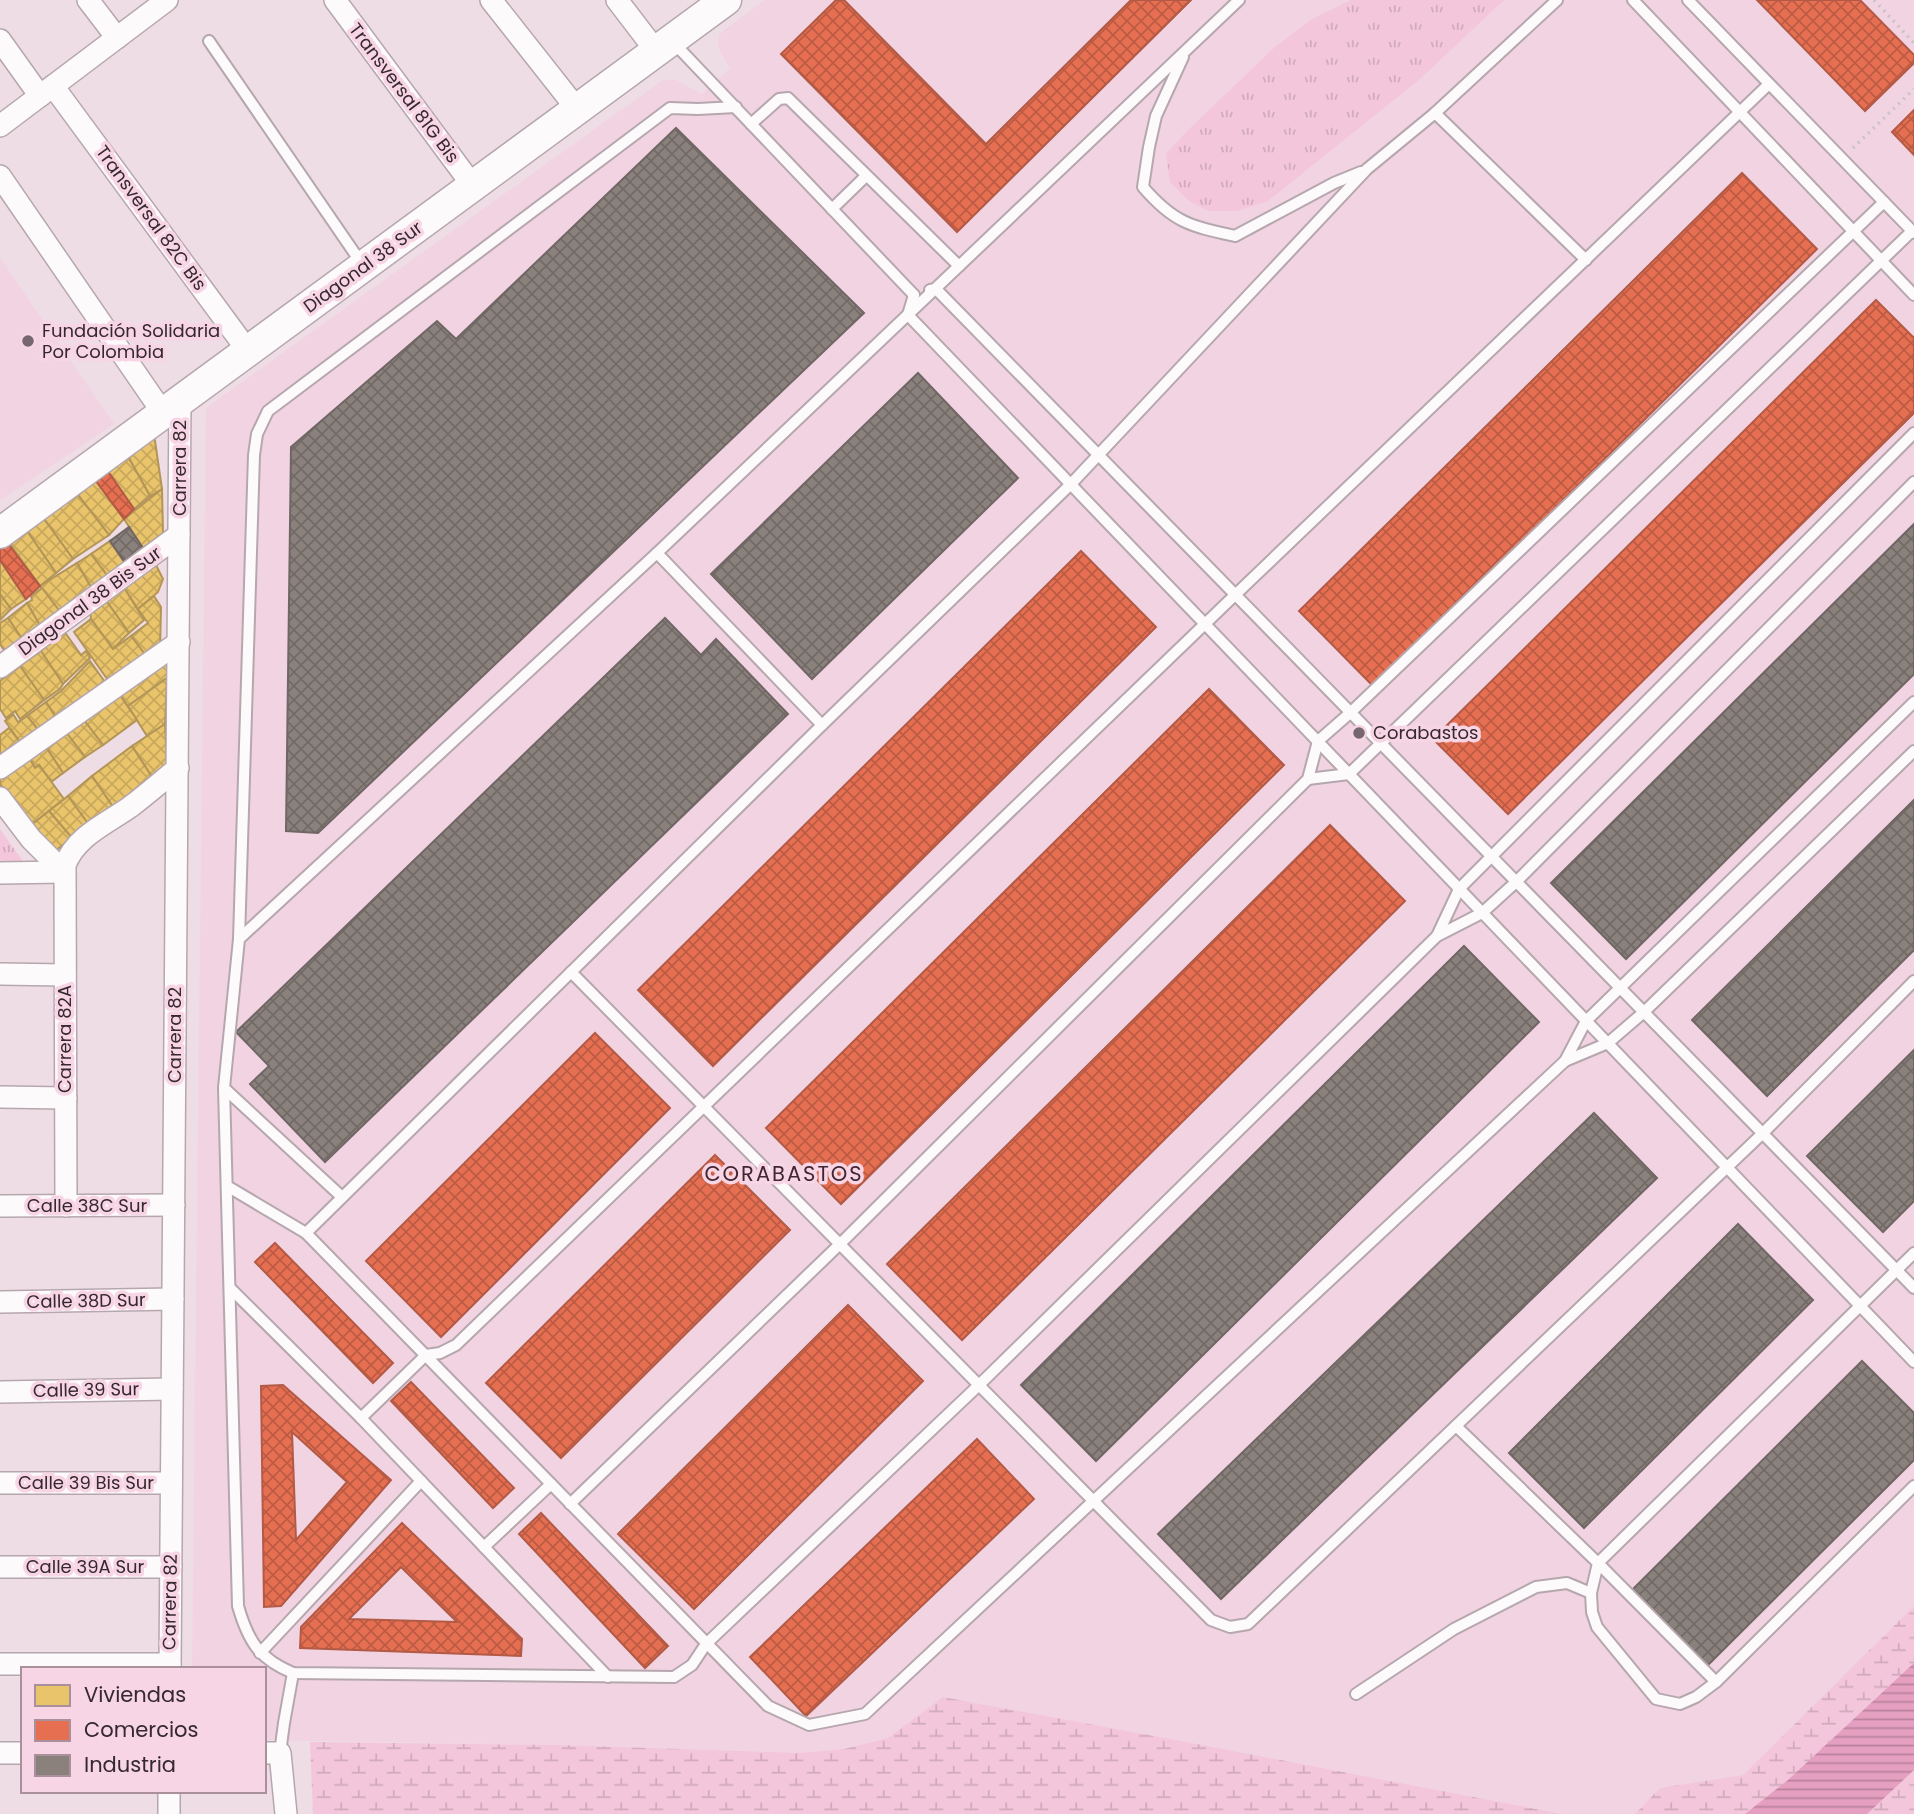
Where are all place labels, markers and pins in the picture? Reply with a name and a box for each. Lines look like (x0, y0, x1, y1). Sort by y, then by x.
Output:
place label: Fundación Solidaria Por Colombia (42, 318, 220, 364)
marker: Fundación Solidaria Por Colombia (20, 333, 36, 349)
place label: Corabastos (1373, 720, 1479, 745)
marker: Corabastos (1351, 725, 1367, 741)

